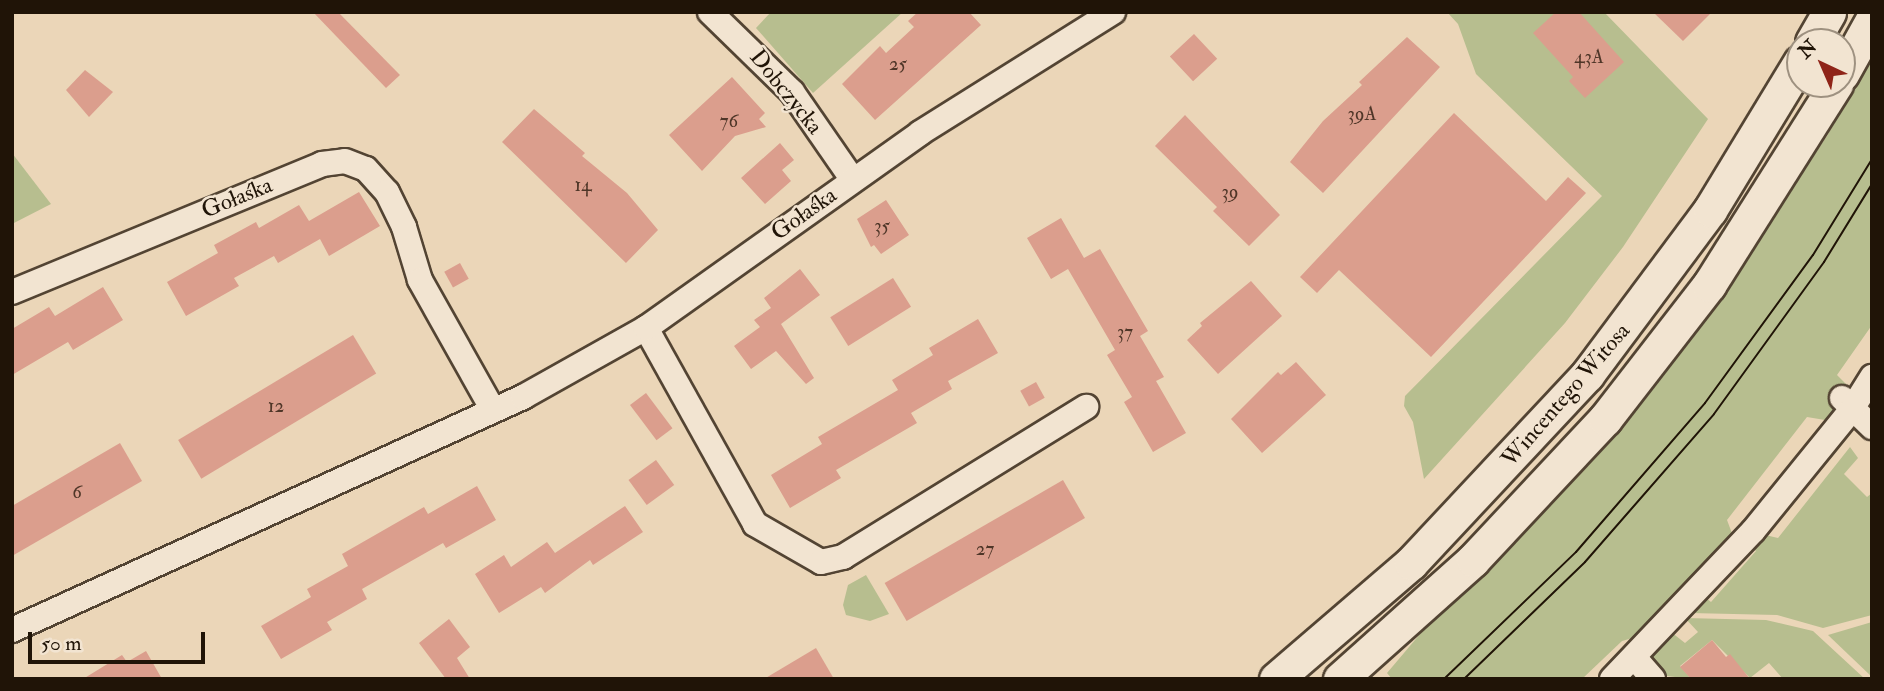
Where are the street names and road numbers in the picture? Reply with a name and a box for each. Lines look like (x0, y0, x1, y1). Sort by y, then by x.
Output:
street label: Dobczycka (744, 44, 828, 140)
street label: Gołaśka (198, 171, 276, 225)
street label: Gołaśka (766, 182, 842, 246)
street label: Wincentego Witosa (1496, 317, 1636, 473)

